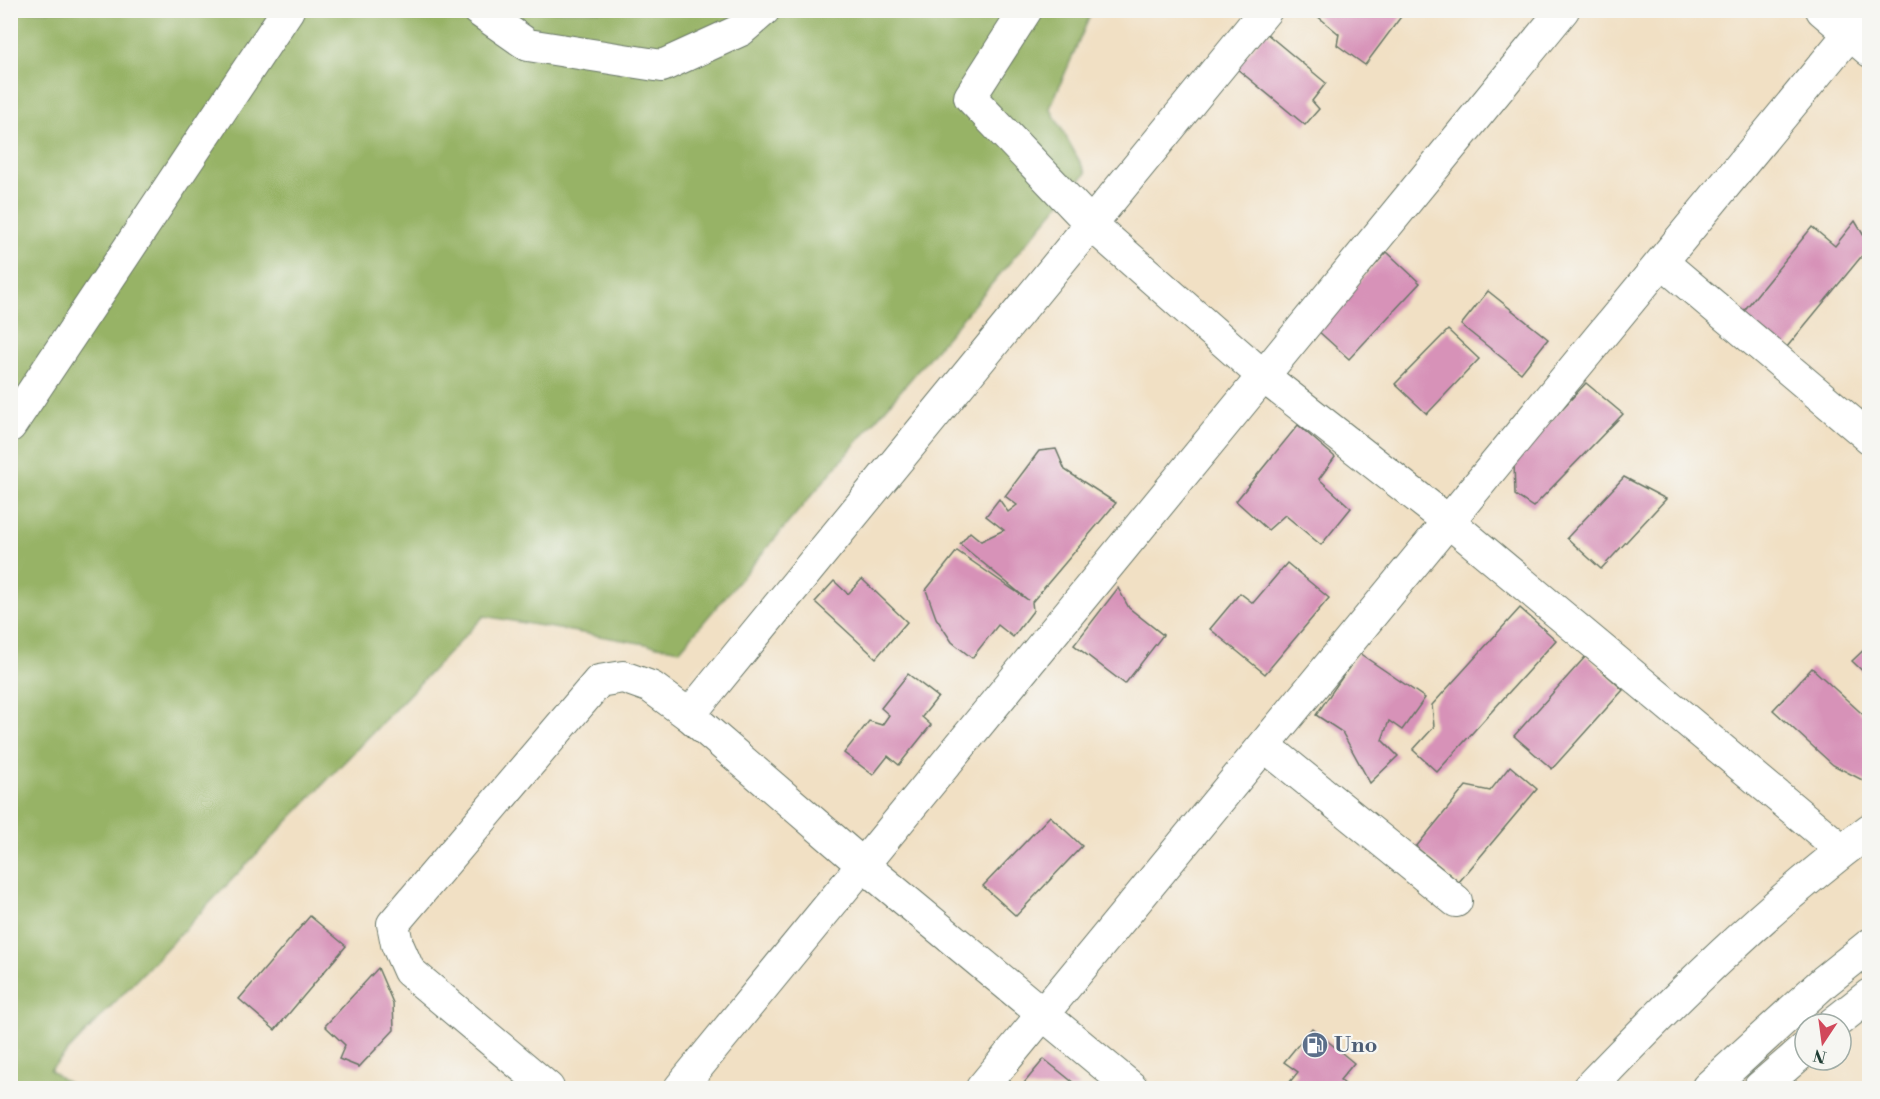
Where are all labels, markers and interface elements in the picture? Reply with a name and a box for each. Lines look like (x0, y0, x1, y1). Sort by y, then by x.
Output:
north arrow (1793, 1012, 1853, 1072)
fuel station icon: Uno (1300, 1030, 1330, 1060)
place label: Uno (1334, 1032, 1378, 1059)
text: N (1811, 1044, 1828, 1067)

